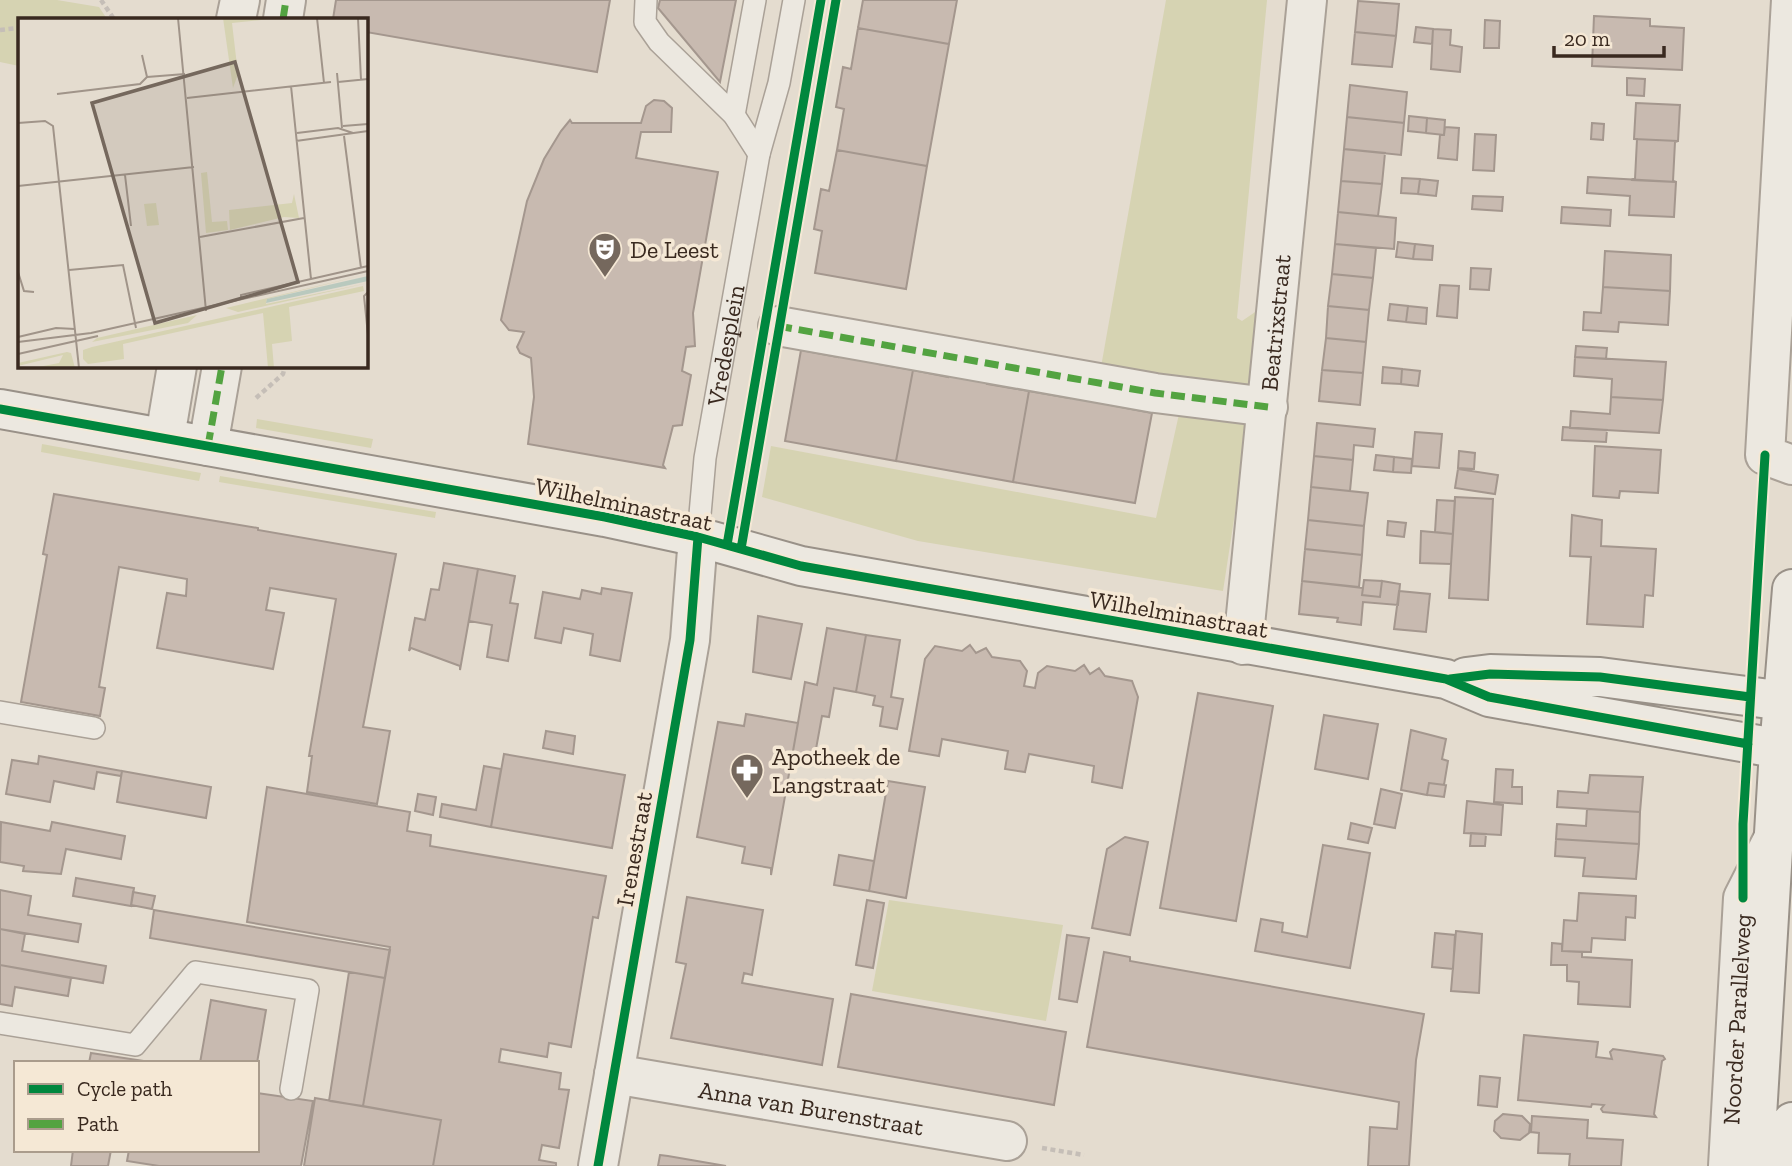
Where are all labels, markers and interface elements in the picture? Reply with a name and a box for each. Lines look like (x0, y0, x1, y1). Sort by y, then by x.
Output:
scale bar (1554, 14, 1664, 58)
inset map (18, 18, 368, 368)
text: 20 m (1564, 26, 1610, 51)
theatre icon: De Leest (586, 230, 624, 279)
place label: De Leest (630, 235, 719, 264)
street label: Beatrixstraat (1254, 253, 1296, 392)
street label: Vredesplein (700, 282, 750, 409)
street label: Wilhelminastraat (533, 471, 715, 537)
street label: Wilhelminastraat (1088, 584, 1271, 644)
place label: Apotheek de Langstraat (772, 742, 900, 799)
pharmacy icon: Apotheek de Langstraat (728, 751, 766, 800)
street label: Irenestraat (610, 789, 658, 908)
street label: Noorder Parallelweg (1716, 913, 1757, 1125)
legend (14, 1061, 259, 1152)
street label: Anna van Burenstraat (697, 1074, 926, 1141)
text: Cycle path (77, 1076, 172, 1101)
text: Path (77, 1111, 119, 1136)

